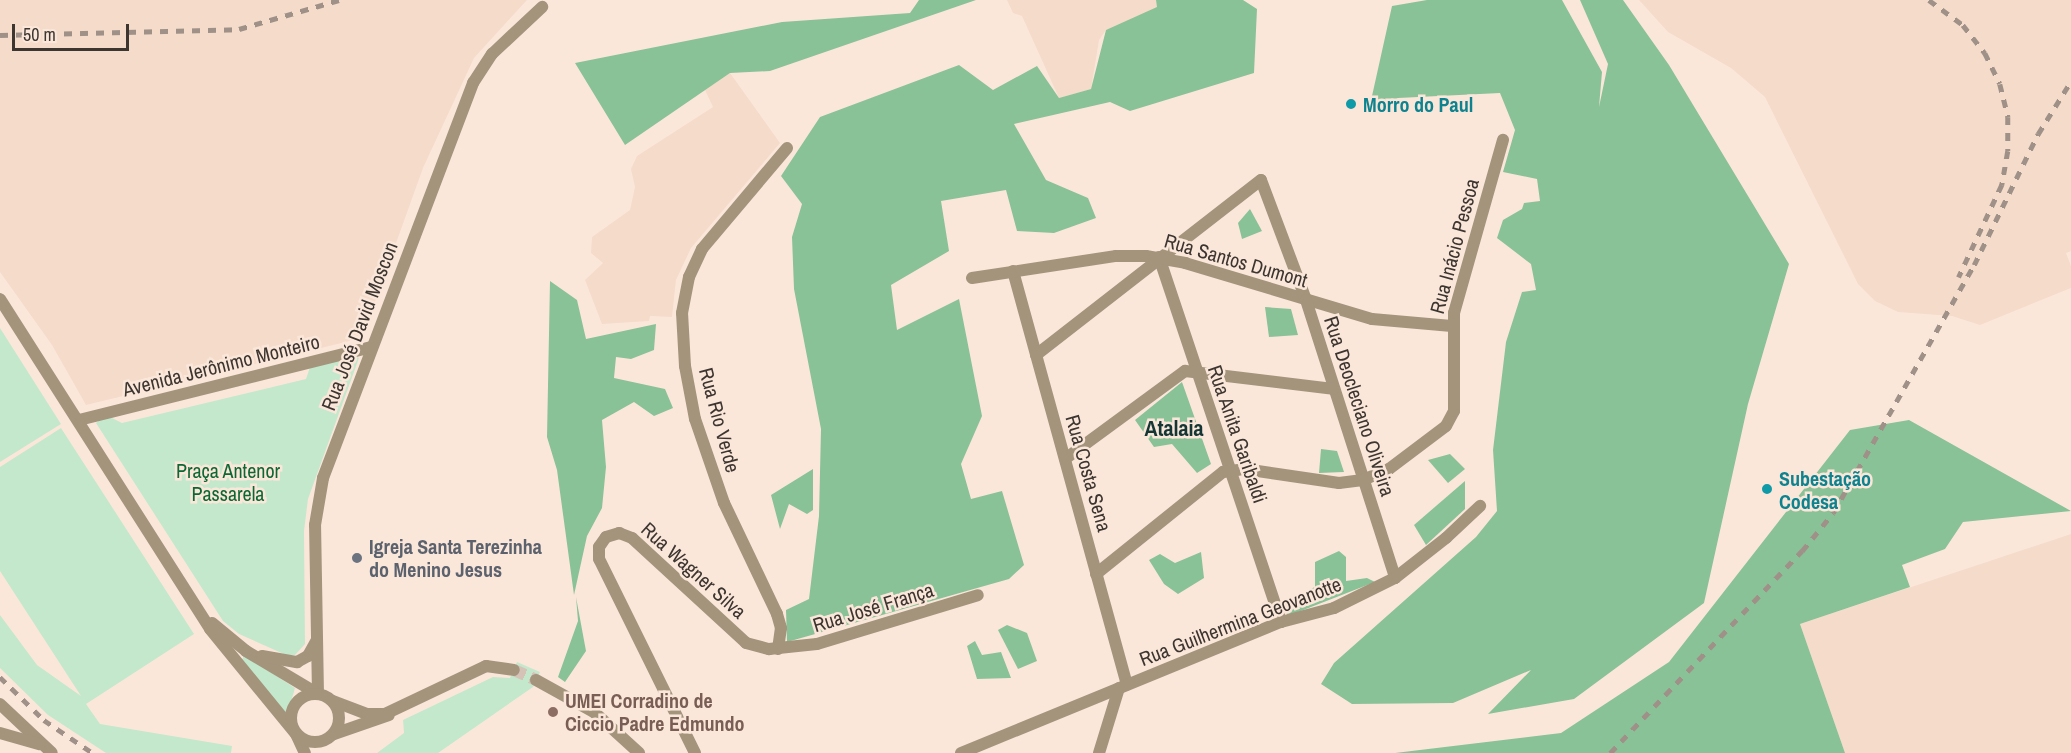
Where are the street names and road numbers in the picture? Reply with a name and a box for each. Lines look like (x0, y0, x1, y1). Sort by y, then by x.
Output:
street label: Rua Inácio Pessoa (1424, 176, 1484, 316)
street label: Rua Santos Dumont (1162, 228, 1310, 292)
street label: Rua José David Moscon (316, 238, 402, 414)
street label: Rua Deocleciano Oliveira (1320, 313, 1400, 499)
street label: Avenida Jerônimo Monteiro (120, 329, 322, 401)
street label: Rua Anita Garibaldi (1203, 362, 1273, 506)
street label: Rua Rio Verde (694, 365, 746, 475)
street label: Rua Costa Sena (1061, 412, 1117, 534)
street label: Rua Wagner Silva (637, 517, 751, 623)
street label: Rua Guilhermina Geovanotte (1136, 571, 1344, 671)
street label: Rua José França (810, 577, 936, 637)

